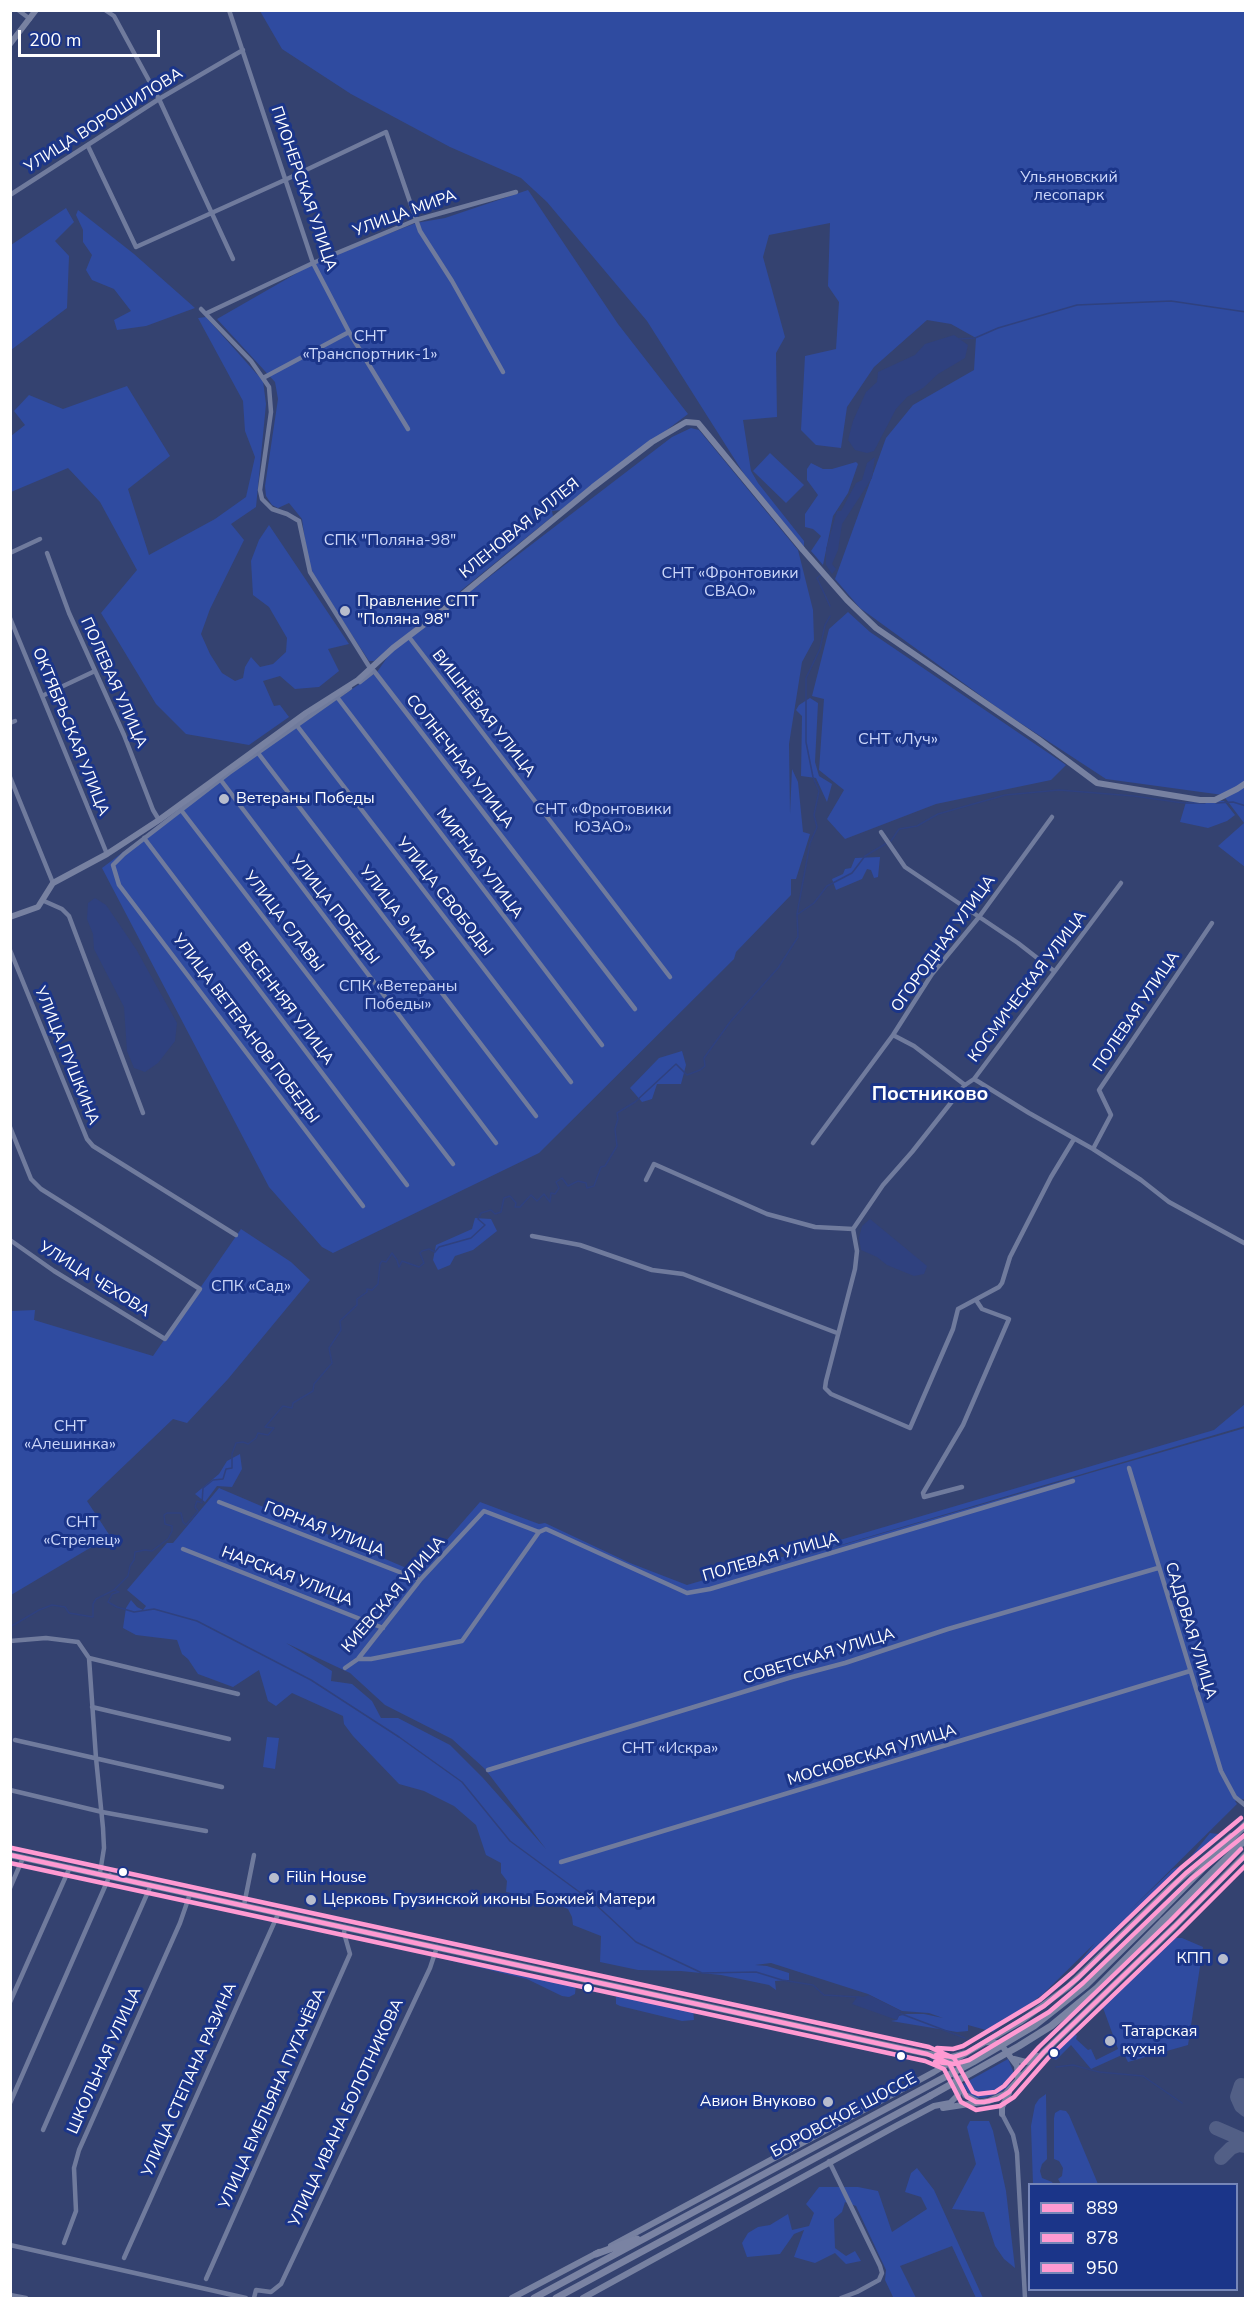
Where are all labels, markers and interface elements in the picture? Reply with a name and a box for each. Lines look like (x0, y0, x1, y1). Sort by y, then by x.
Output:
scale bar (21, 18, 164, 56)
text: 200 m (29, 28, 81, 52)
street label: УЛИЦА ВОРОШИЛОВА (21, 64, 187, 178)
street label: ПИОНЕРСКАЯ УЛИЦА (266, 104, 340, 274)
park label: Ульяновский лесопарк (1020, 168, 1118, 206)
street label: УЛИЦА МИРА (351, 186, 459, 242)
park label: СНТ «Транспортник-1» (302, 327, 438, 365)
street label: КЛЕНОВАЯ АЛЛЕЯ (456, 475, 584, 583)
park label: СПК "Поляна-98" (324, 531, 456, 551)
park label: СНТ «Фронтовики СВАО» (661, 564, 799, 602)
place label: Правление СПТ "Поляна 98" (357, 592, 478, 630)
marker: Правление СПТ "Поляна 98" (338, 604, 352, 618)
street label: ПОЛЕВАЯ УЛИЦА (76, 615, 150, 751)
street label: ОКТЯБРЬСКАЯ УЛИЦА (27, 645, 113, 819)
street label: ВИШНЁВАЯ УЛИЦА (427, 646, 539, 782)
street label: СОЛНЕЧНАЯ УЛИЦА (401, 691, 517, 833)
park label: СНТ «Луч» (858, 730, 938, 750)
place label: Ветераны Победы (236, 789, 375, 809)
marker: Ветераны Победы (217, 792, 231, 806)
park label: СНТ «Фронтовики ЮЗАО» (534, 800, 672, 838)
street label: МИРНАЯ УЛИЦА (431, 805, 527, 923)
street label: УЛИЦА СВОБОДЫ (392, 834, 496, 960)
street label: УЛИЦА ПОБЕДЫ (286, 852, 382, 968)
street label: УЛИЦА 9 МАЯ (355, 862, 437, 964)
street label: УЛИЦА СЛАВЫ (239, 868, 327, 976)
street label: ОГОРОДНАЯ УЛИЦА (888, 872, 1000, 1016)
street label: КОСМИЧЕСКАЯ УЛИЦА (965, 908, 1091, 1066)
street label: УЛИЦА ВЕТЕРАНОВ ПОБЕДЫ (168, 931, 322, 1127)
street label: ВЕСЕННЯЯ УЛИЦА (233, 939, 337, 1069)
street label: ПОЛЕВАЯ УЛИЦА (1090, 948, 1184, 1076)
park label: СПК «Ветераны Победы» (339, 977, 457, 1015)
street label: УЛИЦА ПУШКИНА (29, 984, 103, 1128)
district label: Постниково (872, 1083, 988, 1107)
street label: УЛИЦА ЧЕХОВА (35, 1238, 153, 1322)
park label: СПК «Сад» (211, 1277, 291, 1297)
park label: СНТ «Алешинка» (24, 1417, 116, 1455)
street label: ГОРНАЯ УЛИЦА (261, 1498, 387, 1562)
park label: СНТ «Стрелец» (43, 1513, 121, 1551)
street label: ПОЛЕВАЯ УЛИЦА (701, 1529, 841, 1587)
street label: КИЕВСКАЯ УЛИЦА (338, 1533, 450, 1657)
street label: НАРСКАЯ УЛИЦА (219, 1543, 355, 1611)
street label: САДОВАЯ УЛИЦА (1160, 1560, 1220, 1702)
street label: СОВЕТСКАЯ УЛИЦА (741, 1625, 897, 1689)
street label: МОСКОВСКАЯ УЛИЦА (785, 1721, 959, 1791)
park label: СНТ «Искра» (622, 1739, 718, 1759)
unlabelled marker (117, 1866, 129, 1878)
place label: Filin House (286, 1868, 366, 1888)
marker: Filin House (267, 1871, 281, 1885)
place label: Церковь Грузинской иконы Божией Матери (323, 1890, 656, 1910)
marker: Церковь Грузинской иконы Божией Матери (304, 1893, 318, 1907)
place label: КПП (1177, 1949, 1211, 1969)
marker: КПП (1216, 1952, 1230, 1966)
street label: УЛИЦА СТЕПАНА РАЗИНА (138, 1980, 242, 2180)
unlabelled marker (582, 1982, 594, 1994)
street label: ШКОЛЬНАЯ УЛИЦА (64, 1985, 146, 2137)
street label: УЛИЦА ЕМЕЛЬЯНА ПУГАЧЁВА (216, 1986, 330, 2212)
street label: УЛИЦА ИВАНА БОЛОТНИКОВА (286, 1996, 408, 2230)
place label: Татарская кухня (1122, 2022, 1197, 2060)
marker: Татарская кухня (1103, 2034, 1117, 2048)
unlabelled marker (1048, 2047, 1060, 2059)
unlabelled marker (895, 2050, 907, 2062)
street label: БОРОВСКОЕ ШОССЕ (768, 2069, 920, 2163)
place label: Авион Внуково (700, 2092, 816, 2112)
marker: Авион Внуково (821, 2095, 835, 2109)
legend (1028, 2183, 1238, 2291)
text: 889 (1086, 2196, 1118, 2220)
text: 878 (1086, 2226, 1118, 2250)
text: 950 (1086, 2256, 1118, 2280)

